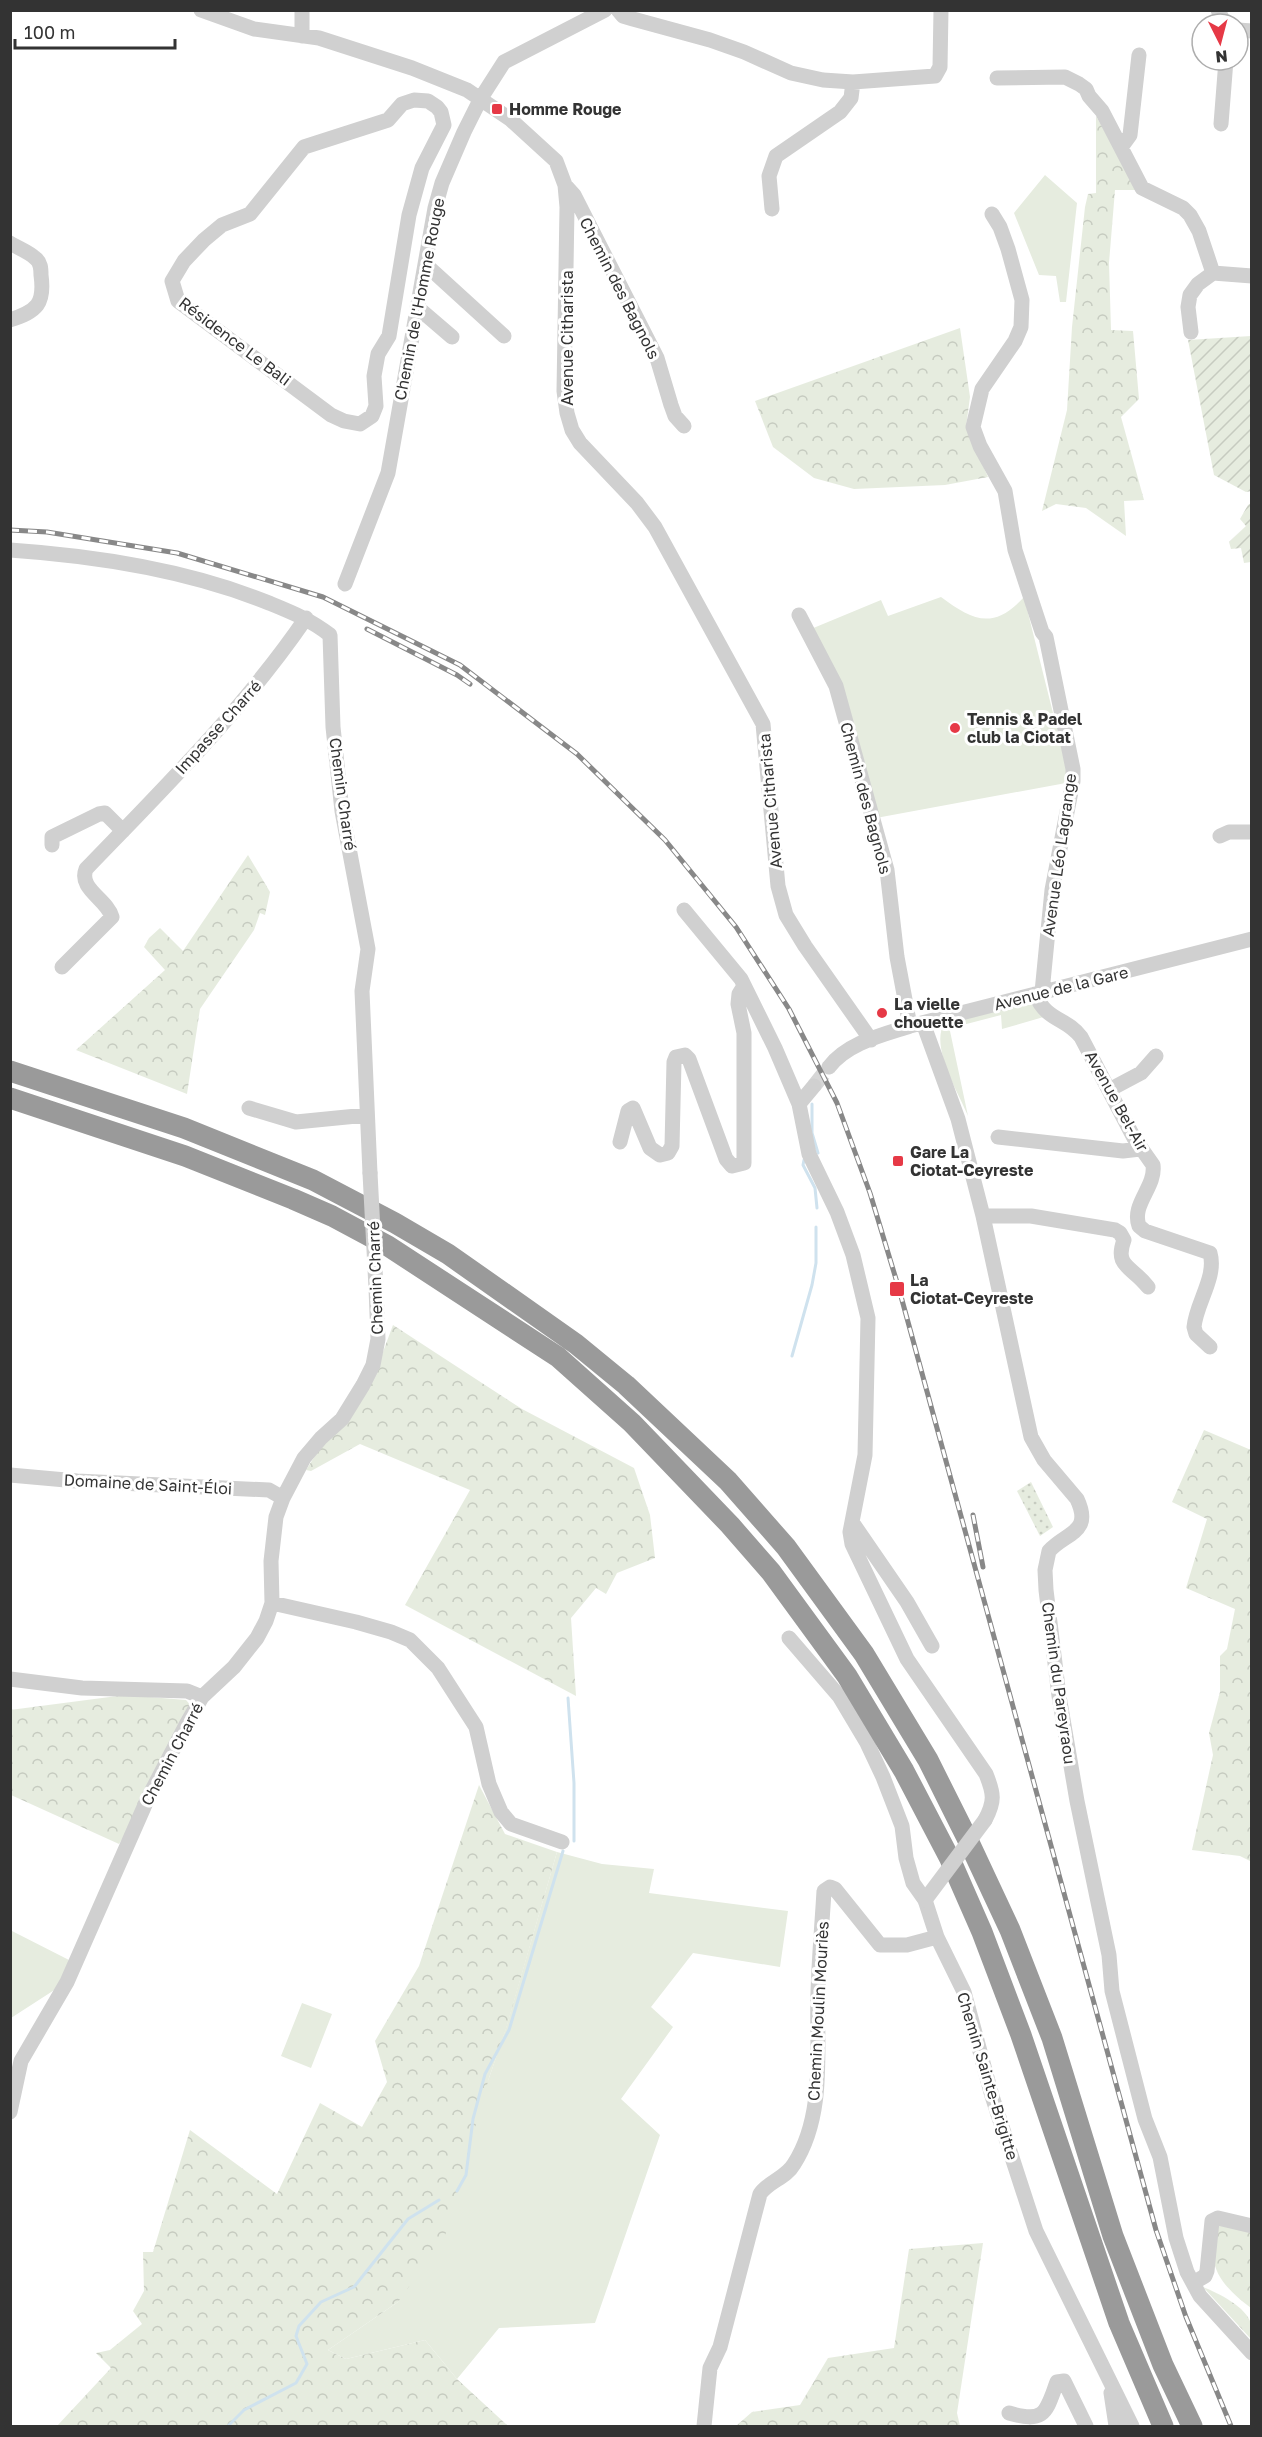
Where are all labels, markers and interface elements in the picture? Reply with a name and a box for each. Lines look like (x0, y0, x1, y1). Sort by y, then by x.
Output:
scale bar (15, 12, 176, 50)
north arrow (1190, 12, 1250, 72)
text: 100 m (24, 21, 75, 43)
text: N (1214, 46, 1229, 67)
place label: Homme Rouge (509, 99, 621, 119)
marker: Homme Rouge (490, 102, 504, 116)
street label: Chemin de l'Homme Rouge (390, 196, 448, 402)
street label: Chemin des Bagnols (576, 214, 664, 362)
street label: Avenue Citharista (557, 270, 577, 406)
street label: Résidence Le Bali (175, 292, 295, 390)
street label: Impasse Charré (171, 676, 265, 778)
place label: Tennis & Padel club la Ciotat (967, 709, 1083, 747)
street label: Chemin des Bagnols (836, 720, 896, 876)
marker: Tennis & Padel club la Ciotat (948, 721, 962, 735)
street label: Avenue Citharista (754, 733, 786, 869)
street label: Chemin Charré (325, 736, 361, 852)
street label: Avenue Léo Lagrange (1038, 772, 1080, 938)
street label: Avenue de la Gare (992, 962, 1130, 1014)
place label: La vielle chouette (894, 994, 963, 1032)
marker: La vielle chouette (875, 1006, 889, 1020)
street label: Avenue Bel-Air (1081, 1047, 1153, 1155)
place label: Gare La Ciotat-Ceyreste (910, 1142, 1033, 1180)
marker: Gare La Ciotat-Ceyreste (891, 1154, 905, 1168)
street label: Chemin Charré (363, 1221, 387, 1335)
place label: La Ciotat-Ceyreste (910, 1270, 1033, 1308)
marker: La Ciotat-Ceyreste (888, 1280, 906, 1298)
street label: Domaine de Saint-Éloi (63, 1470, 233, 1498)
street label: Chemin du Pareyraou (1038, 1601, 1080, 1765)
street label: Chemin Charré (136, 1699, 208, 1809)
street label: Chemin Moulin Mouriès (803, 1921, 833, 2101)
street label: Chemin Sainte-Brigitte (953, 1990, 1023, 2162)

